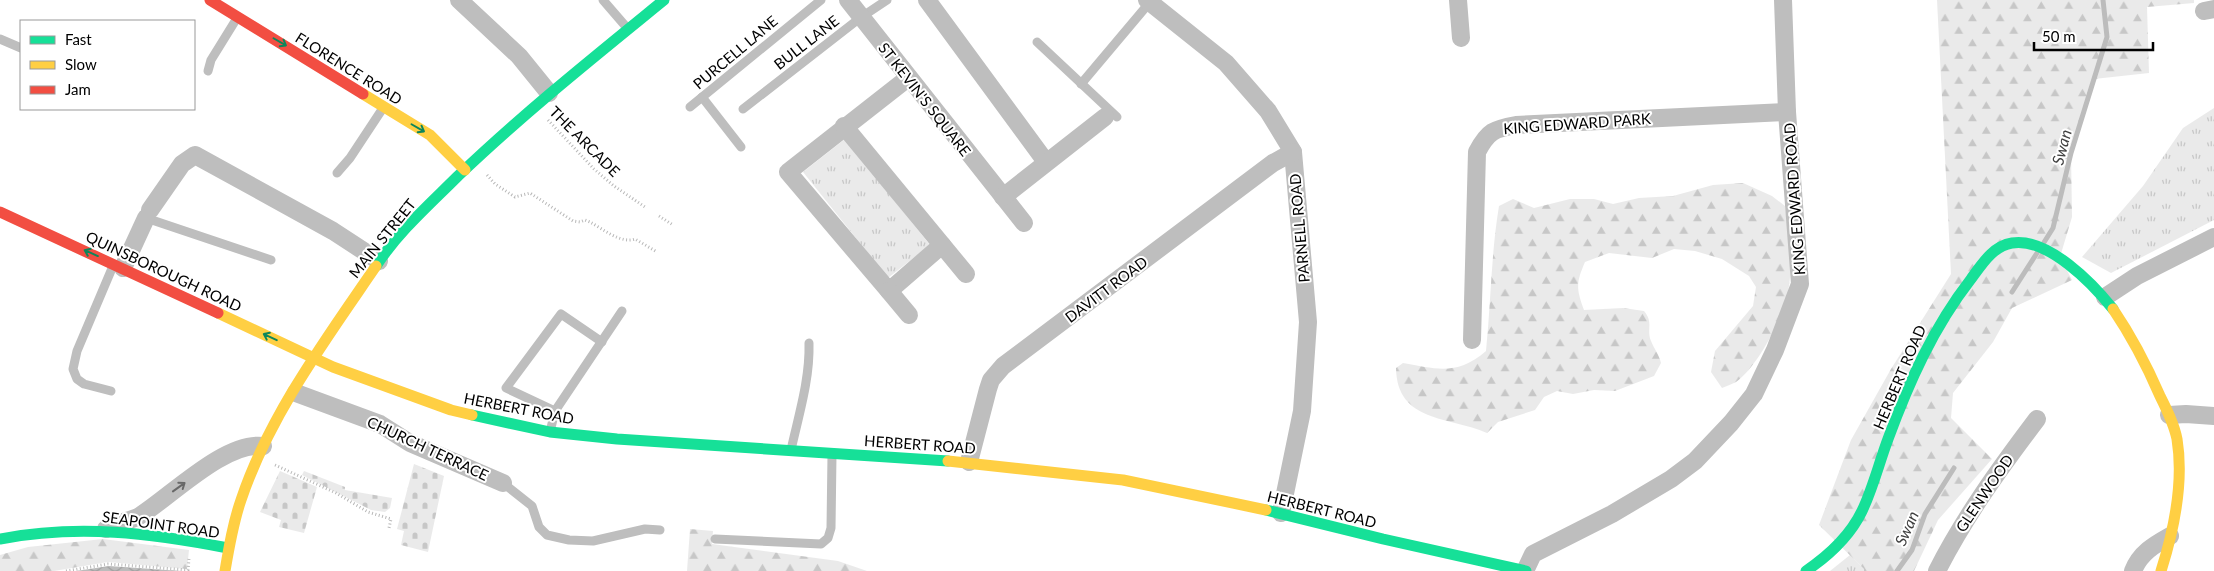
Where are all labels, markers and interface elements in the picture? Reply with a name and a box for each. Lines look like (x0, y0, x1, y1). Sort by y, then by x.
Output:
street label: PURCELL LANE (689, 11, 781, 93)
street label: BULL LANE (770, 11, 842, 73)
legend (20, 20, 195, 110)
scale bar (2034, 20, 2153, 52)
text: 50 m (2042, 27, 2076, 45)
street label: FLORENCE ROAD (292, 28, 406, 108)
text: Fast (65, 30, 92, 48)
one-way arrow (272, 38, 286, 48)
street label: ST KEVIN'S SQUARE (875, 39, 975, 159)
text: Slow (65, 55, 97, 73)
text: Jam (65, 80, 91, 98)
street label: THE ARCADE (546, 102, 624, 180)
street label: KING EDWARD PARK (1503, 109, 1651, 137)
street label: KING EDWARD ROAD (1780, 122, 1808, 276)
one-way arrow (410, 123, 424, 133)
water label: Swan (2047, 127, 2075, 167)
street label: PARNELL ROAD (1285, 173, 1313, 283)
street label: MAIN STREET (345, 195, 419, 281)
street label: QUINSBOROUGH ROAD (83, 227, 245, 315)
one-way arrow (84, 248, 99, 258)
street label: DAVITT ROAD (1061, 252, 1151, 326)
street label: HERBERT ROAD (1869, 322, 1929, 432)
one-way arrow (263, 331, 278, 341)
street label: HERBERT ROAD (462, 389, 576, 427)
street label: CHURCH TERRACE (365, 412, 491, 484)
street label: HERBERT ROAD (864, 431, 976, 457)
street label: GLENWOOD (1951, 451, 2017, 535)
one-way arrow (172, 482, 186, 492)
street label: HERBERT ROAD (1266, 487, 1378, 531)
street label: SEAPOINT ROAD (101, 507, 221, 541)
water label: Swan (1890, 508, 1922, 548)

